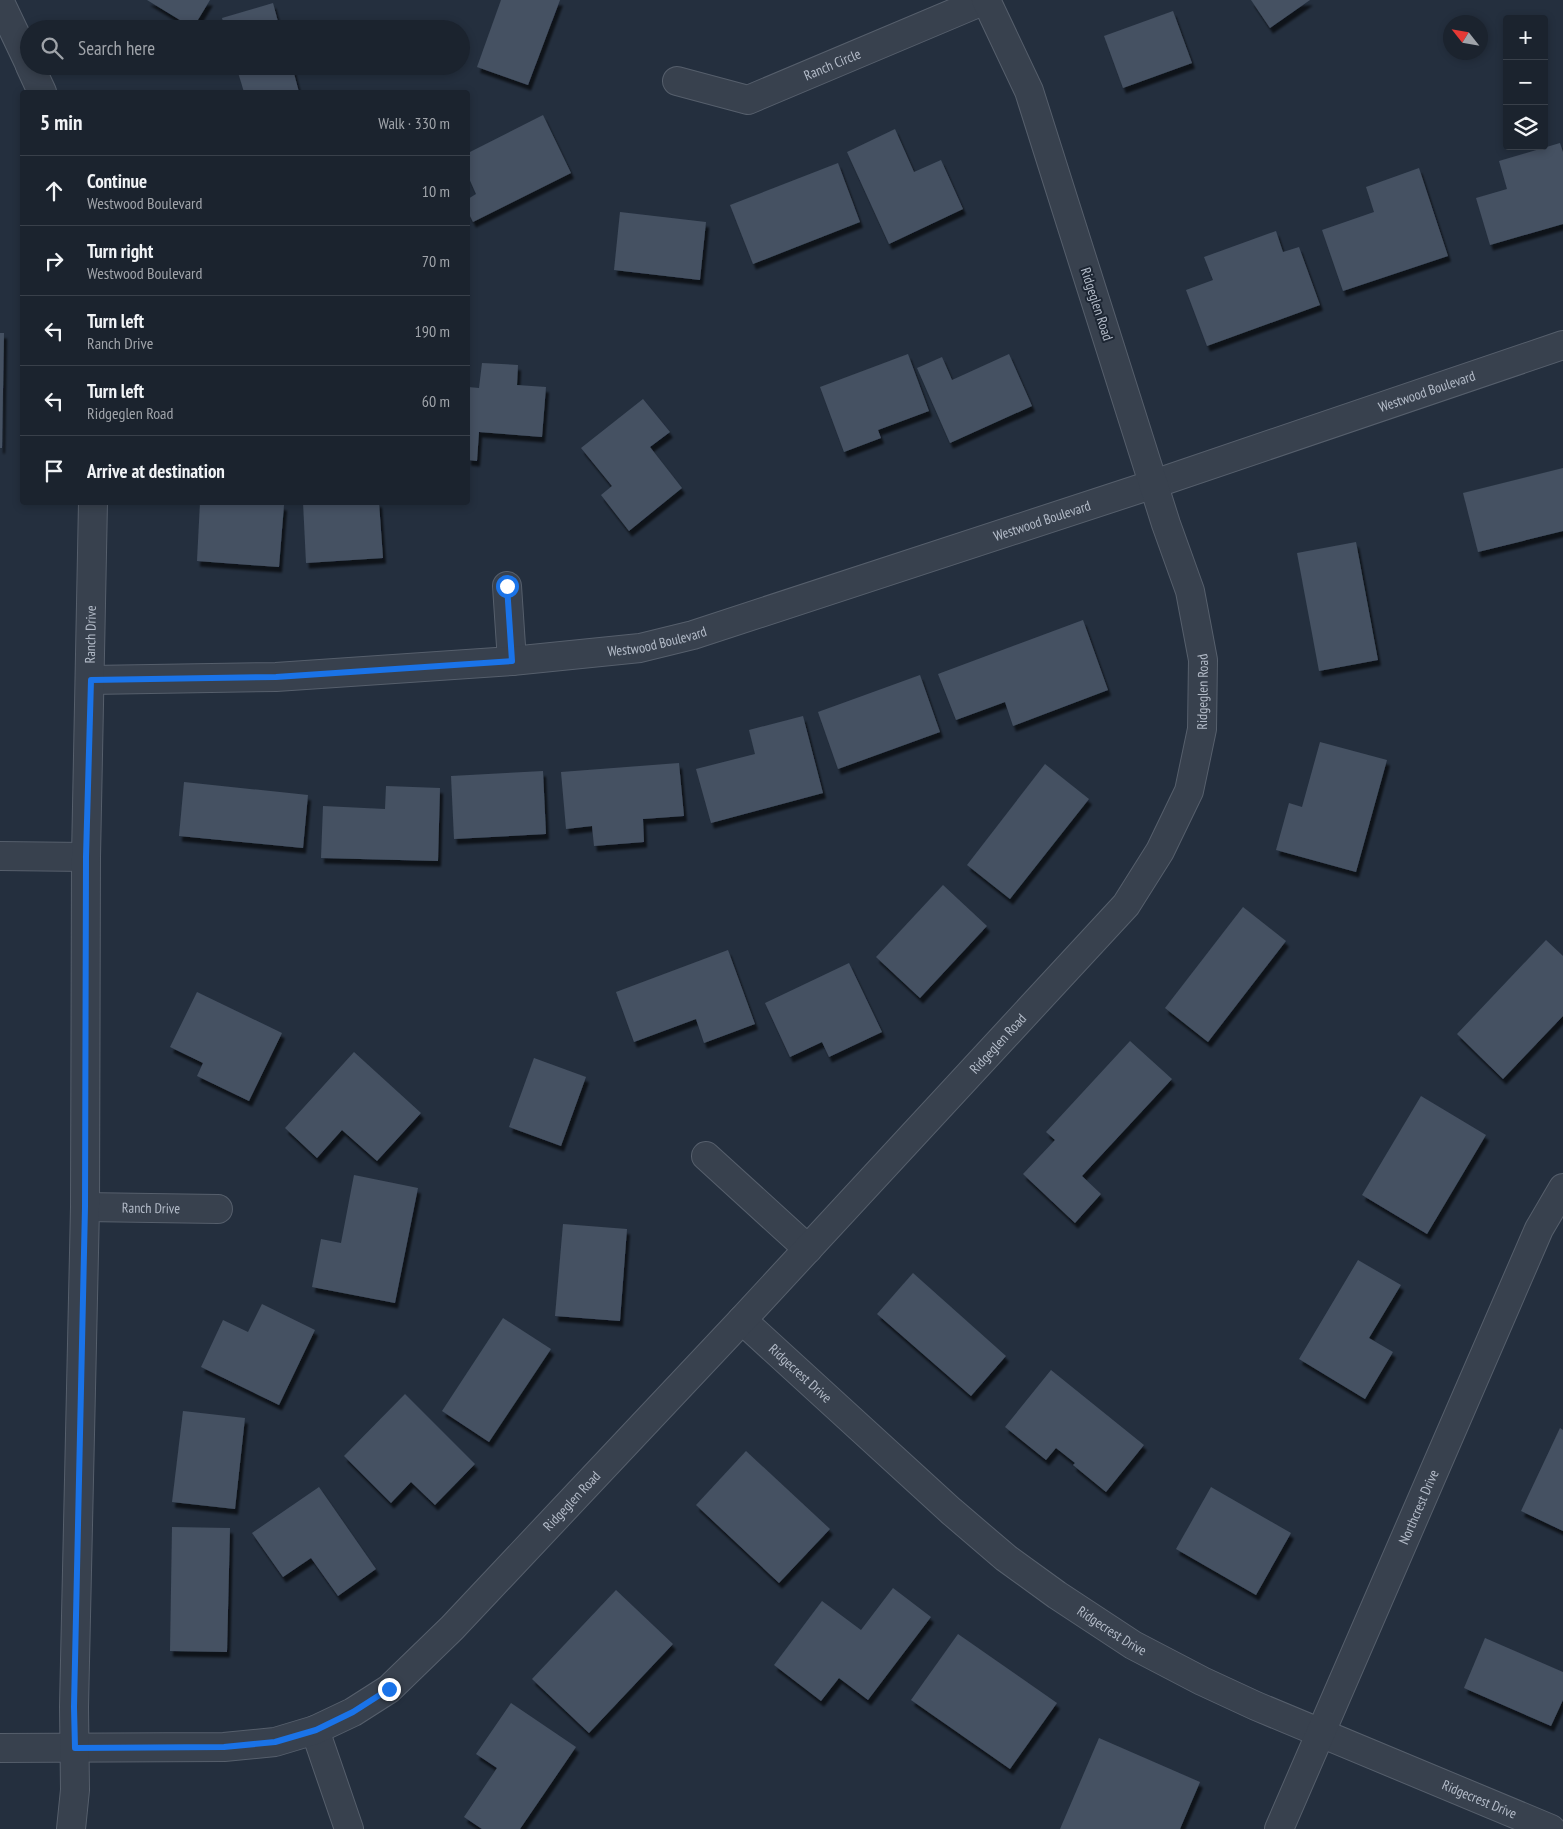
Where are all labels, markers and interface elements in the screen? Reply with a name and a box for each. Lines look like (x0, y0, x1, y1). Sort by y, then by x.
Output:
north arrow (1443, 15, 1488, 60)
map controls (1503, 15, 1548, 150)
button: + (1503, 15, 1548, 60)
search box (20, 20, 470, 75)
icon: search (38, 34, 66, 62)
text: Search here (78, 36, 155, 60)
street label: Ranch Circle (801, 44, 864, 84)
button: − (1503, 60, 1548, 105)
button: layers (1503, 105, 1548, 150)
text: 5 min (40, 109, 82, 136)
text: Walk · 330 m (378, 113, 450, 133)
text: Continue (87, 169, 147, 193)
icon: ahead (40, 177, 68, 205)
text: 10 m (422, 181, 450, 201)
text: Westwood Boulevard (87, 193, 202, 213)
text: Turn right (87, 239, 153, 263)
icon: right (40, 247, 68, 275)
text: 70 m (422, 251, 450, 271)
text: Westwood Boulevard (87, 263, 202, 283)
street label: Ridgeglen Road (1077, 265, 1117, 343)
text: Turn left (87, 309, 144, 333)
icon: left (40, 317, 68, 345)
text: 190 m (415, 321, 450, 341)
text: Ranch Drive (87, 333, 153, 353)
street label: Westwood Boulevard (1376, 367, 1478, 416)
text: Turn left (87, 379, 144, 403)
icon: left (40, 387, 68, 415)
text: 60 m (422, 391, 450, 411)
text: Ridgeglen Road (87, 403, 173, 423)
icon: arrive (40, 457, 68, 485)
text: Arrive at destination (87, 459, 225, 483)
street label: Westwood Boulevard (991, 496, 1093, 545)
route start (496, 575, 519, 598)
street label: Ranch Drive (81, 605, 100, 664)
street label: Westwood Boulevard (606, 622, 709, 660)
street label: Ridgeglen Road (1193, 652, 1212, 730)
street label: Ridgeglen Road (965, 1010, 1030, 1078)
street label: Ranch Drive (122, 1199, 180, 1217)
street label: Ridgecrest Drive (765, 1340, 836, 1407)
street label: Ridgeglen Road (539, 1467, 604, 1535)
street label: Northcrest Drive (1394, 1467, 1443, 1547)
street label: Ridgecrest Drive (1074, 1602, 1150, 1660)
route end (378, 1678, 401, 1701)
street label: Ridgecrest Drive (1440, 1776, 1520, 1823)

